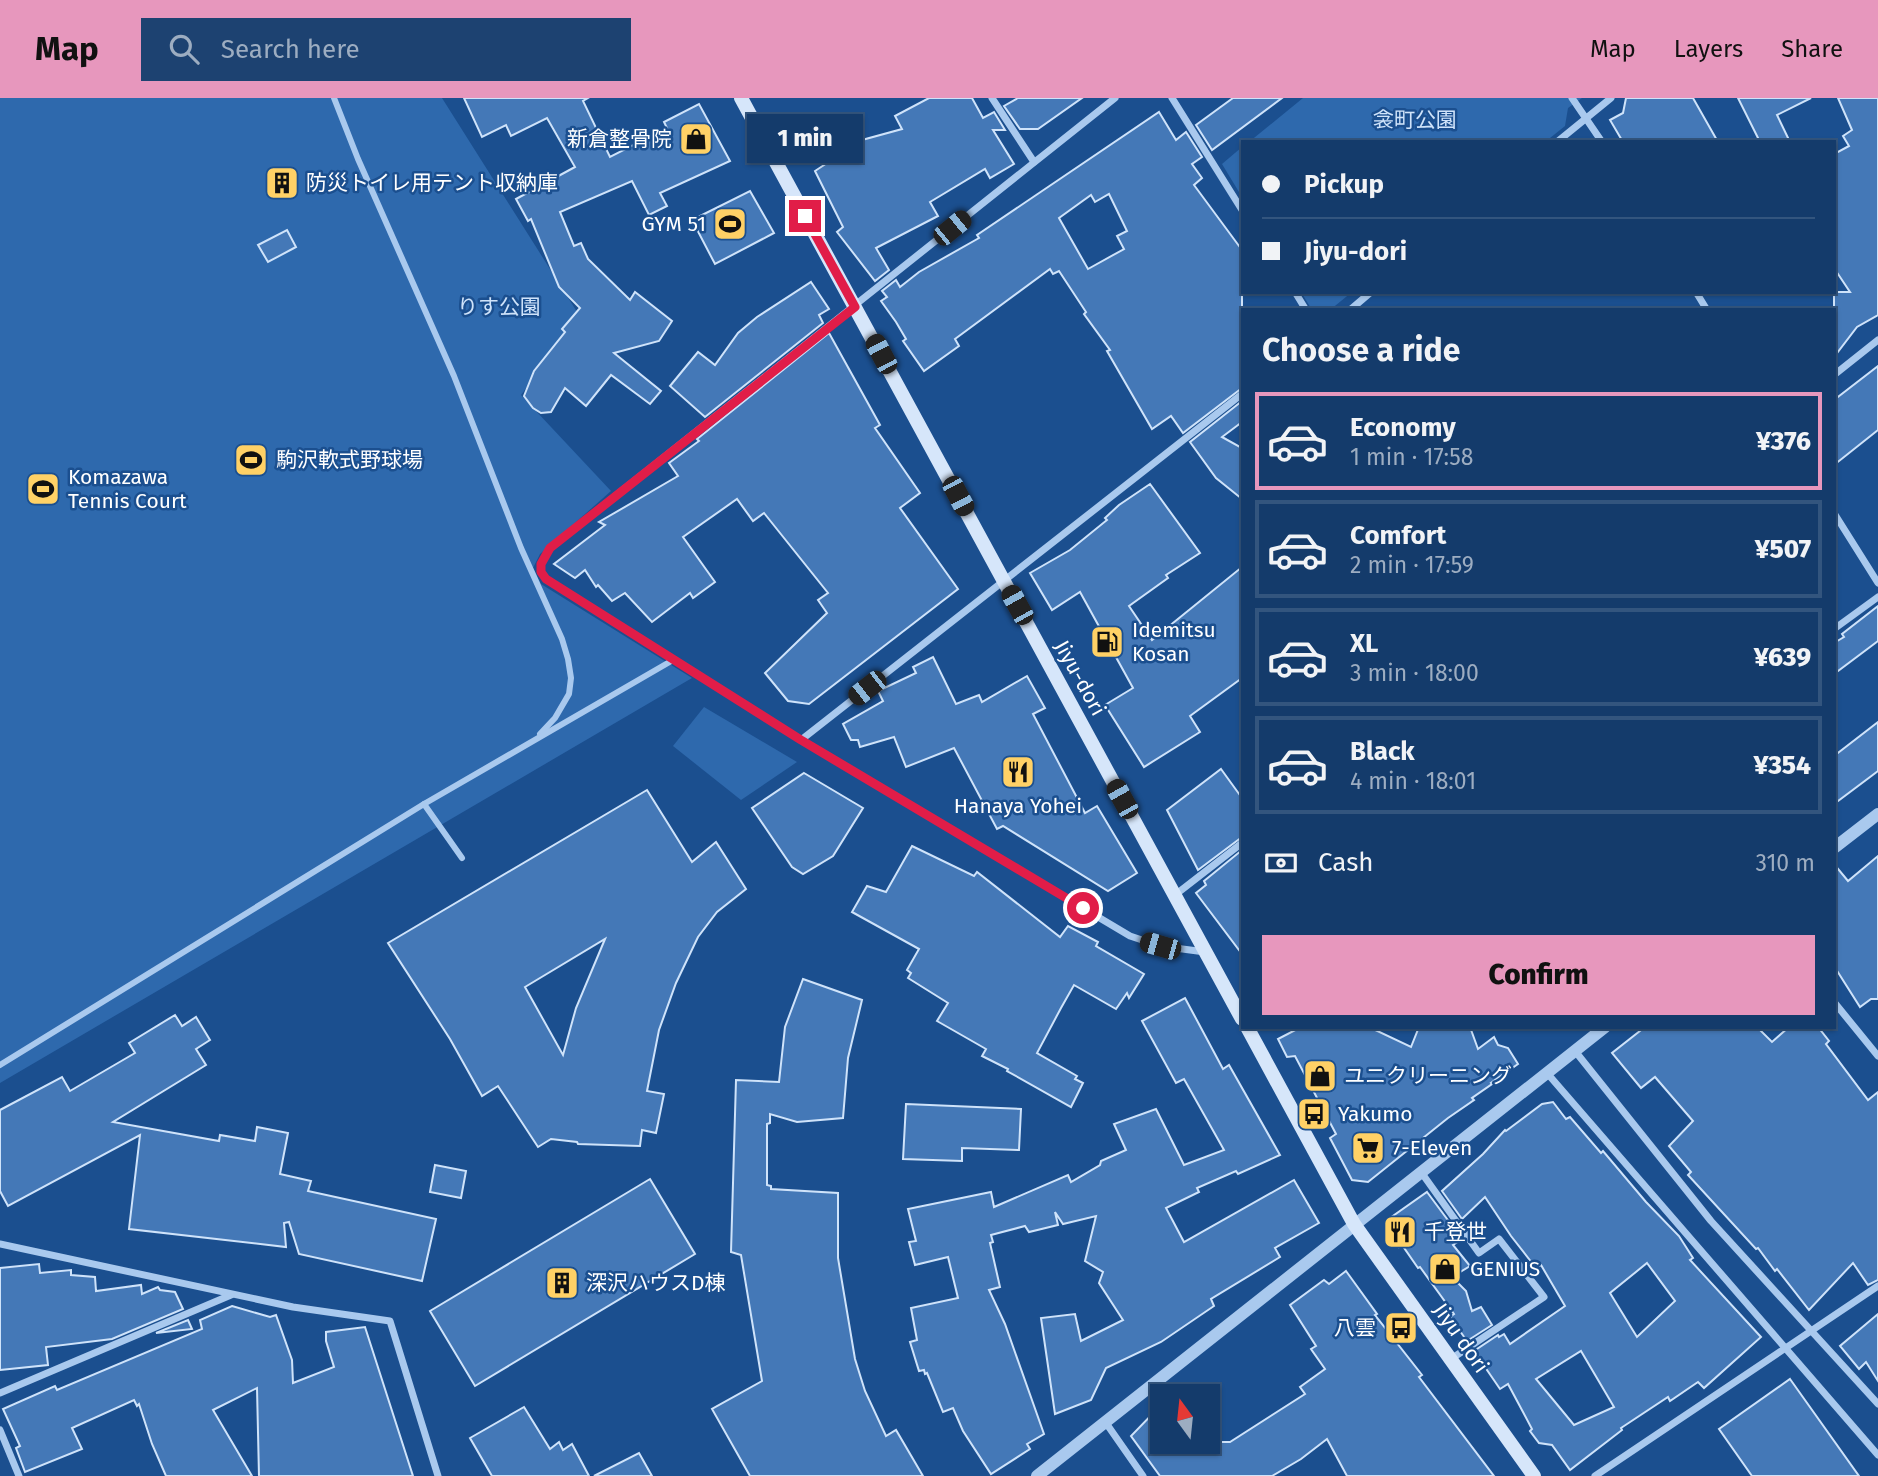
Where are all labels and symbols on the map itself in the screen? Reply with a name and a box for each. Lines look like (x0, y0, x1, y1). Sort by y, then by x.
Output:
park label: 衾町公園 (1373, 107, 1457, 133)
callout: 1 min (747, 115, 863, 164)
shop icon: 新倉整骨院 (677, 120, 715, 158)
place label: 新倉整骨院 (567, 126, 672, 152)
building icon: 防災トイレ用テント収納庫 (263, 164, 301, 202)
place label: 防災トイレ用テント収納庫 (306, 170, 558, 196)
route end (789, 200, 821, 232)
sports icon: GYM 51 (711, 205, 749, 243)
car (930, 207, 975, 249)
place label: GYM 51 (642, 211, 706, 237)
park label: りす公園 (457, 294, 541, 320)
car (862, 331, 901, 377)
sports icon: 駒沢軟式野球場 (232, 441, 270, 479)
place label: 駒沢軟式野球場 (276, 447, 423, 473)
place label: Komazawa Tennis Court (68, 464, 187, 514)
sports icon: Komazawa Tennis Court (24, 470, 62, 508)
car (939, 473, 978, 519)
car (998, 582, 1037, 628)
place label: Idemitsu Kosan (1132, 617, 1216, 667)
fuel station icon: Idemitsu Kosan (1088, 623, 1126, 661)
street label: Jiyu-dori (1049, 636, 1111, 720)
car (844, 667, 891, 709)
restaurant icon: Hanaya Yohei (999, 753, 1037, 791)
car (1103, 776, 1142, 822)
place label: Hanaya Yohei (954, 793, 1082, 819)
route start (1067, 892, 1099, 924)
car (1137, 930, 1184, 962)
shop icon: ユニクリーニング (1301, 1057, 1339, 1095)
place label: ユニクリーニング (1344, 1063, 1512, 1089)
bus stop icon: Yakumo (1295, 1095, 1333, 1133)
place label: Yakumo (1338, 1101, 1412, 1127)
supermarket icon: 7-Eleven (1349, 1129, 1387, 1167)
place label: 7-Eleven (1392, 1135, 1472, 1161)
restaurant icon: 千登世 (1381, 1213, 1419, 1251)
place label: 千登世 (1424, 1219, 1487, 1245)
shop icon: GENIUS (1426, 1250, 1464, 1288)
place label: GENIUS (1470, 1256, 1540, 1282)
building icon: 深沢ハウスD棟 (543, 1264, 581, 1302)
place label: 深沢ハウスD棟 (586, 1270, 726, 1296)
street label: Jiyu dori (1428, 1298, 1494, 1378)
bus stop icon: 八雲 (1382, 1309, 1420, 1347)
place label: 八雲 (1334, 1315, 1376, 1341)
north arrow (1150, 1384, 1220, 1454)

